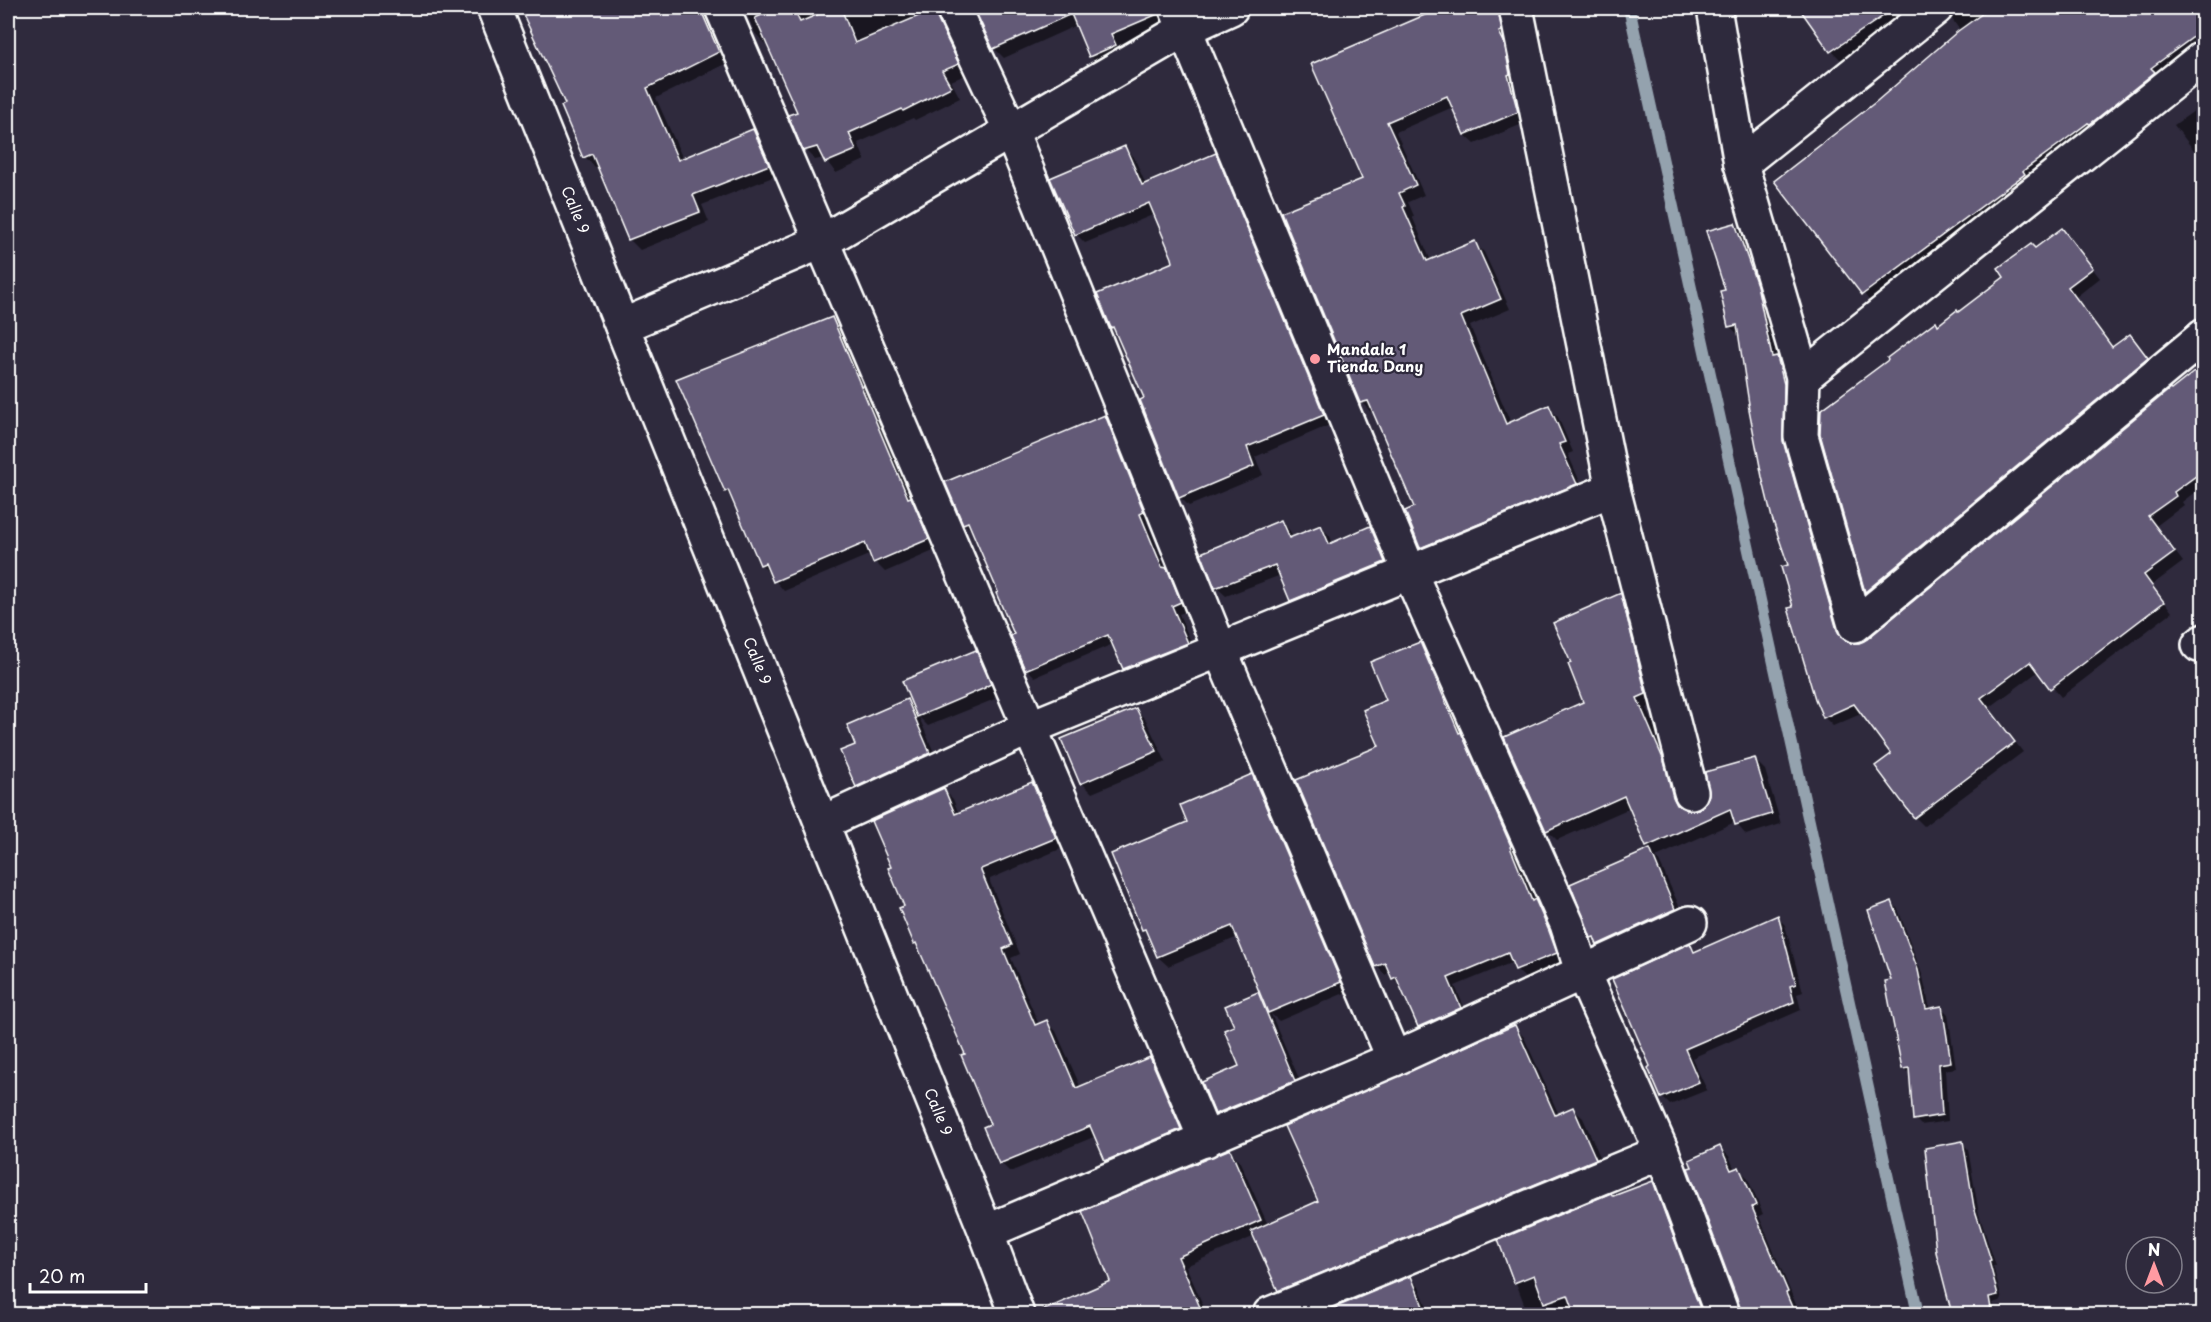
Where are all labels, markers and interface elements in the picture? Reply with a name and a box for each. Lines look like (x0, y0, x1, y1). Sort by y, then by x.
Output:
street label: Calle 9 (556, 182, 596, 237)
place label: Mandala 1 Tienda Dany (1327, 337, 1423, 377)
marker: Mandala 1 Tienda Dany (1308, 352, 1322, 366)
street label: Calle 9 (738, 633, 778, 688)
street label: Calle 9 (919, 1084, 959, 1139)
north arrow (2124, 1235, 2184, 1295)
text: N (2148, 1237, 2160, 1261)
scale bar (30, 1256, 146, 1294)
text: 20 m (39, 1262, 85, 1289)

